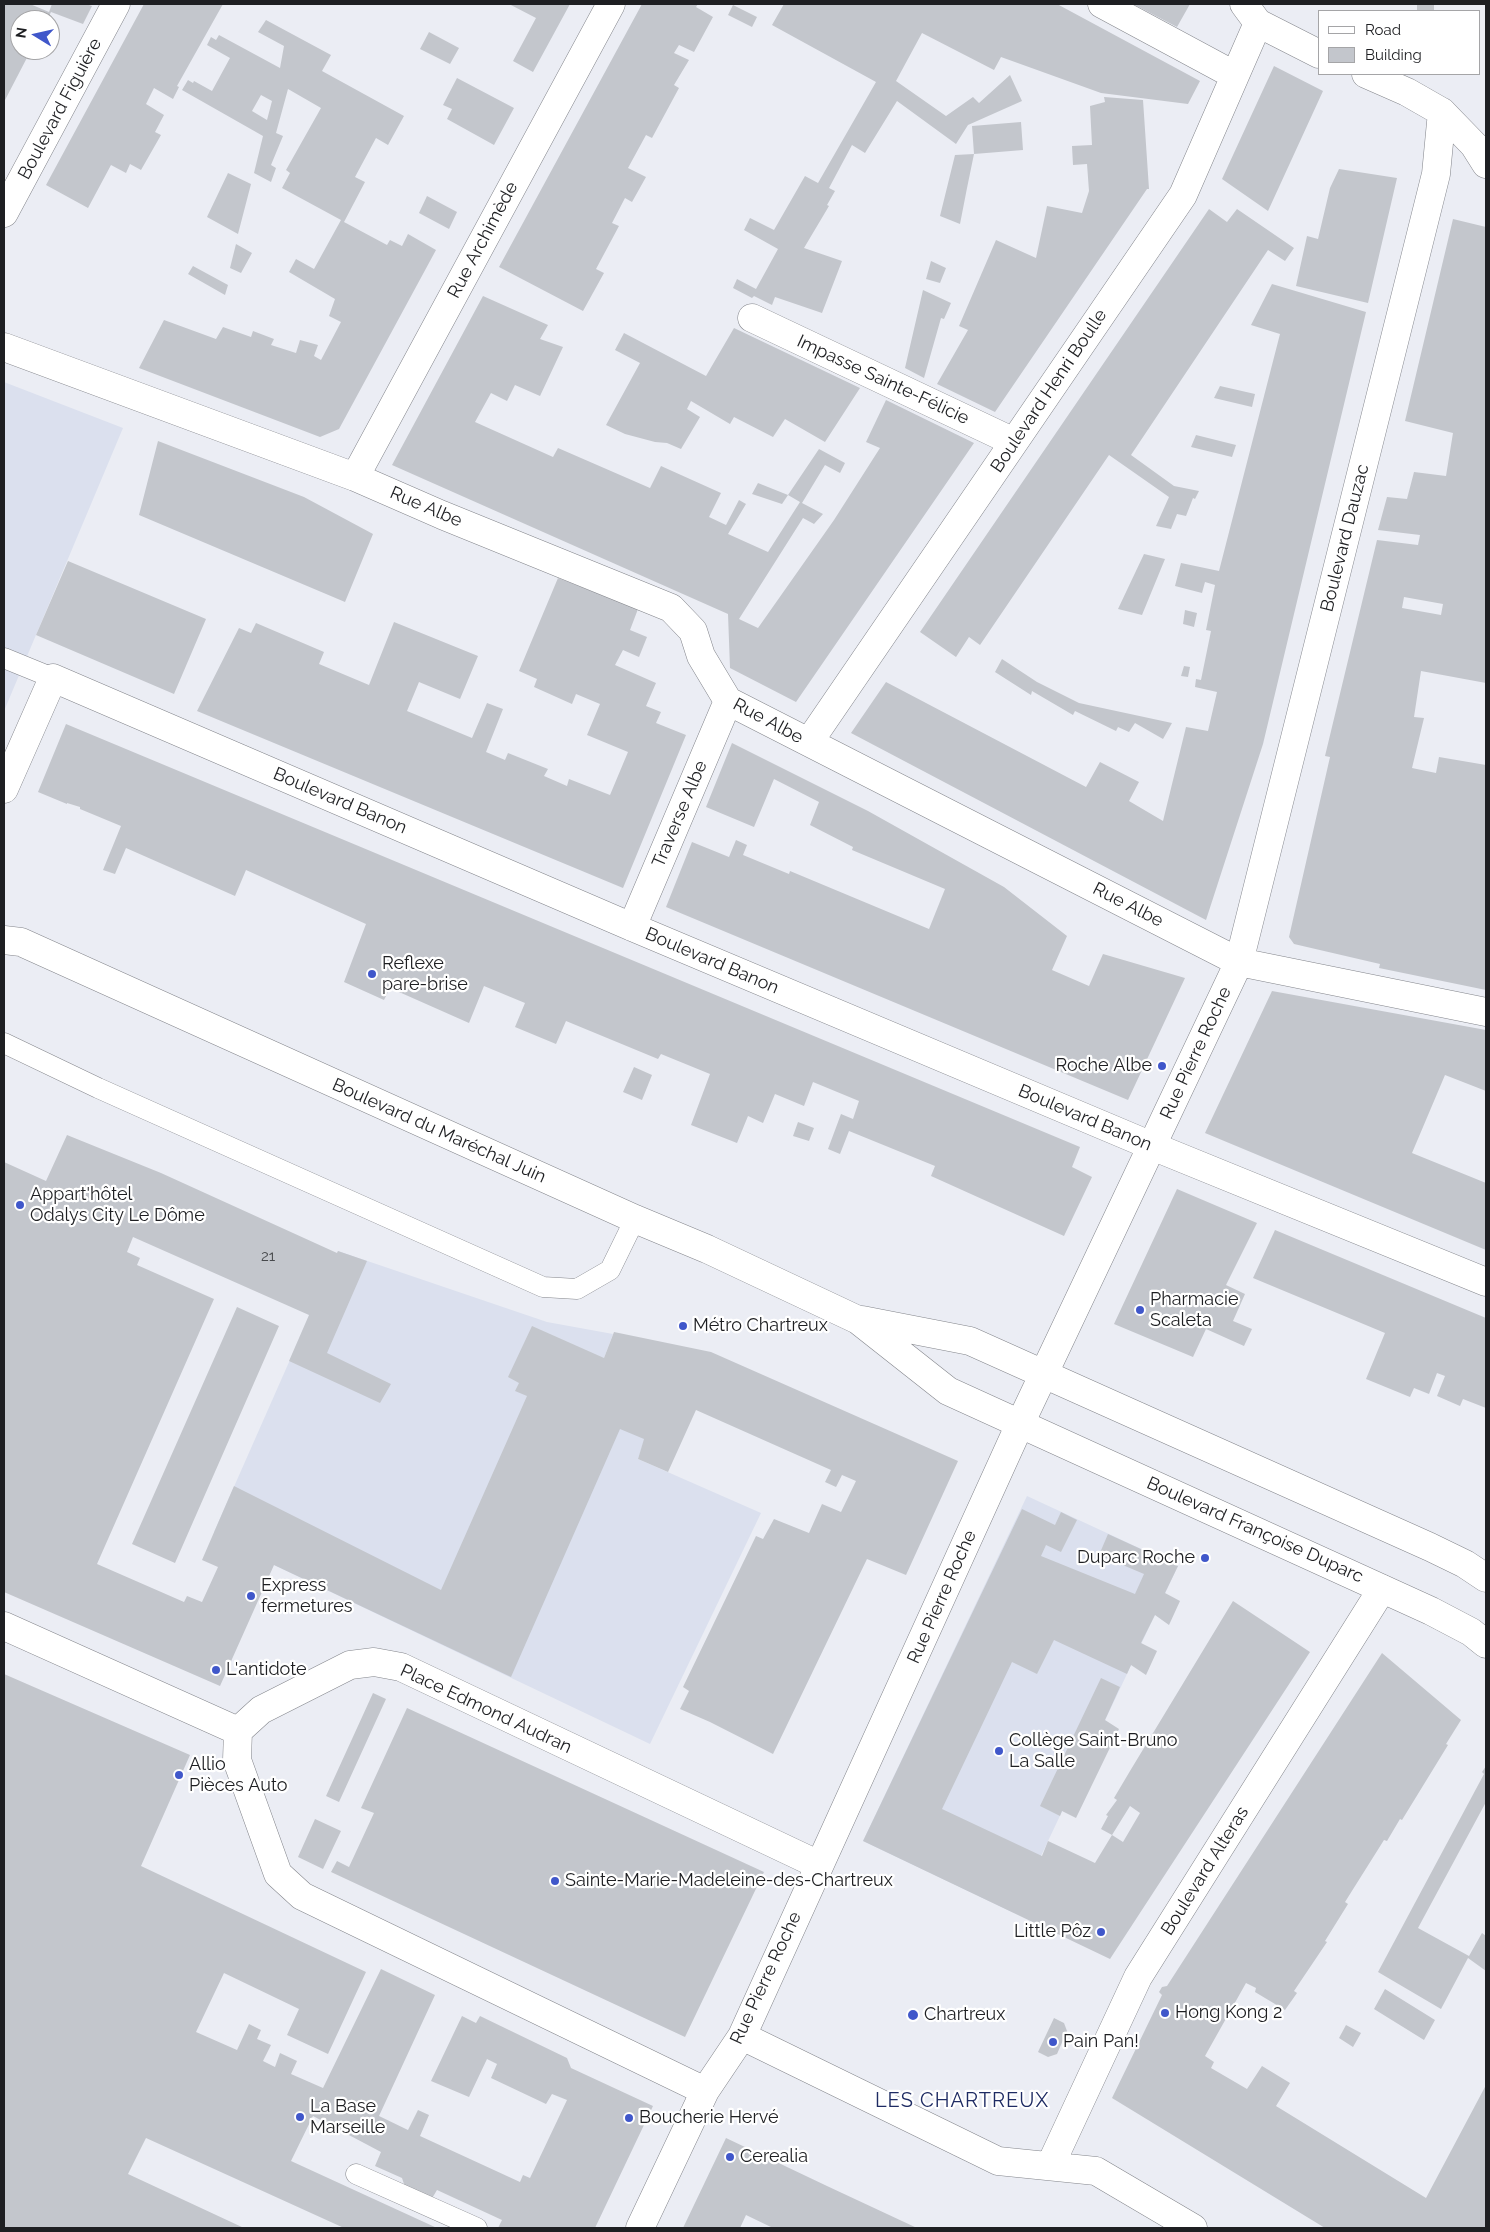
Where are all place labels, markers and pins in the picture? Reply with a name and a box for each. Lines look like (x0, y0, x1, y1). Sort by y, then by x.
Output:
place label: Reflexe pare-brise (382, 953, 468, 996)
marker: Reflexe pare-brise (366, 968, 378, 980)
place label: Roche Albe (1056, 1055, 1152, 1077)
marker: Roche Albe (1156, 1060, 1168, 1072)
place label: Appart'hôtel Odalys City Le Dôme (30, 1184, 205, 1226)
marker: Appart'hôtel Odalys City Le Dôme (14, 1199, 26, 1211)
place label: Pharmacie Scaleta (1150, 1289, 1239, 1332)
marker: Pharmacie Scaleta (1134, 1304, 1146, 1316)
place label: Métro Chartreux (693, 1315, 828, 1337)
marker: Métro Chartreux (677, 1320, 689, 1332)
place label: Duparc Roche (1077, 1547, 1195, 1569)
marker: Duparc Roche (1199, 1552, 1211, 1564)
place label: Express fermetures (261, 1575, 353, 1618)
marker: Express fermetures (245, 1590, 257, 1602)
place label: L'antidote (226, 1659, 307, 1681)
marker: L'antidote (210, 1664, 222, 1676)
place label: Collège Saint-Bruno La Salle (1009, 1730, 1178, 1772)
marker: Collège Saint-Bruno La Salle (993, 1745, 1005, 1757)
place label: Allio Pièces Auto (189, 1754, 288, 1796)
marker: Allio Pièces Auto (173, 1769, 185, 1781)
place label: Sainte-Marie-Madeleine-des-Chartreux (565, 1870, 893, 1892)
marker: Sainte-Marie-Madeleine-des-Chartreux (549, 1875, 561, 1887)
place label: Little Pôz (1014, 1921, 1091, 1943)
marker: Little Pôz (1095, 1926, 1107, 1938)
place label: Hong Kong 2 (1175, 2002, 1282, 2024)
place label: Chartreux (924, 2004, 1005, 2026)
marker: Hong Kong 2 (1159, 2007, 1171, 2019)
marker: Chartreux (906, 2008, 920, 2022)
place label: Pain Pan! (1063, 2031, 1139, 2053)
marker: Pain Pan! (1047, 2036, 1059, 2048)
place label: La Base Marseille (310, 2096, 385, 2138)
place label: Boucherie Hervé (639, 2107, 779, 2129)
marker: La Base Marseille (294, 2111, 306, 2123)
marker: Boucherie Hervé (623, 2112, 635, 2124)
place label: Cerealia (740, 2146, 808, 2168)
marker: Cerealia (724, 2151, 736, 2163)

